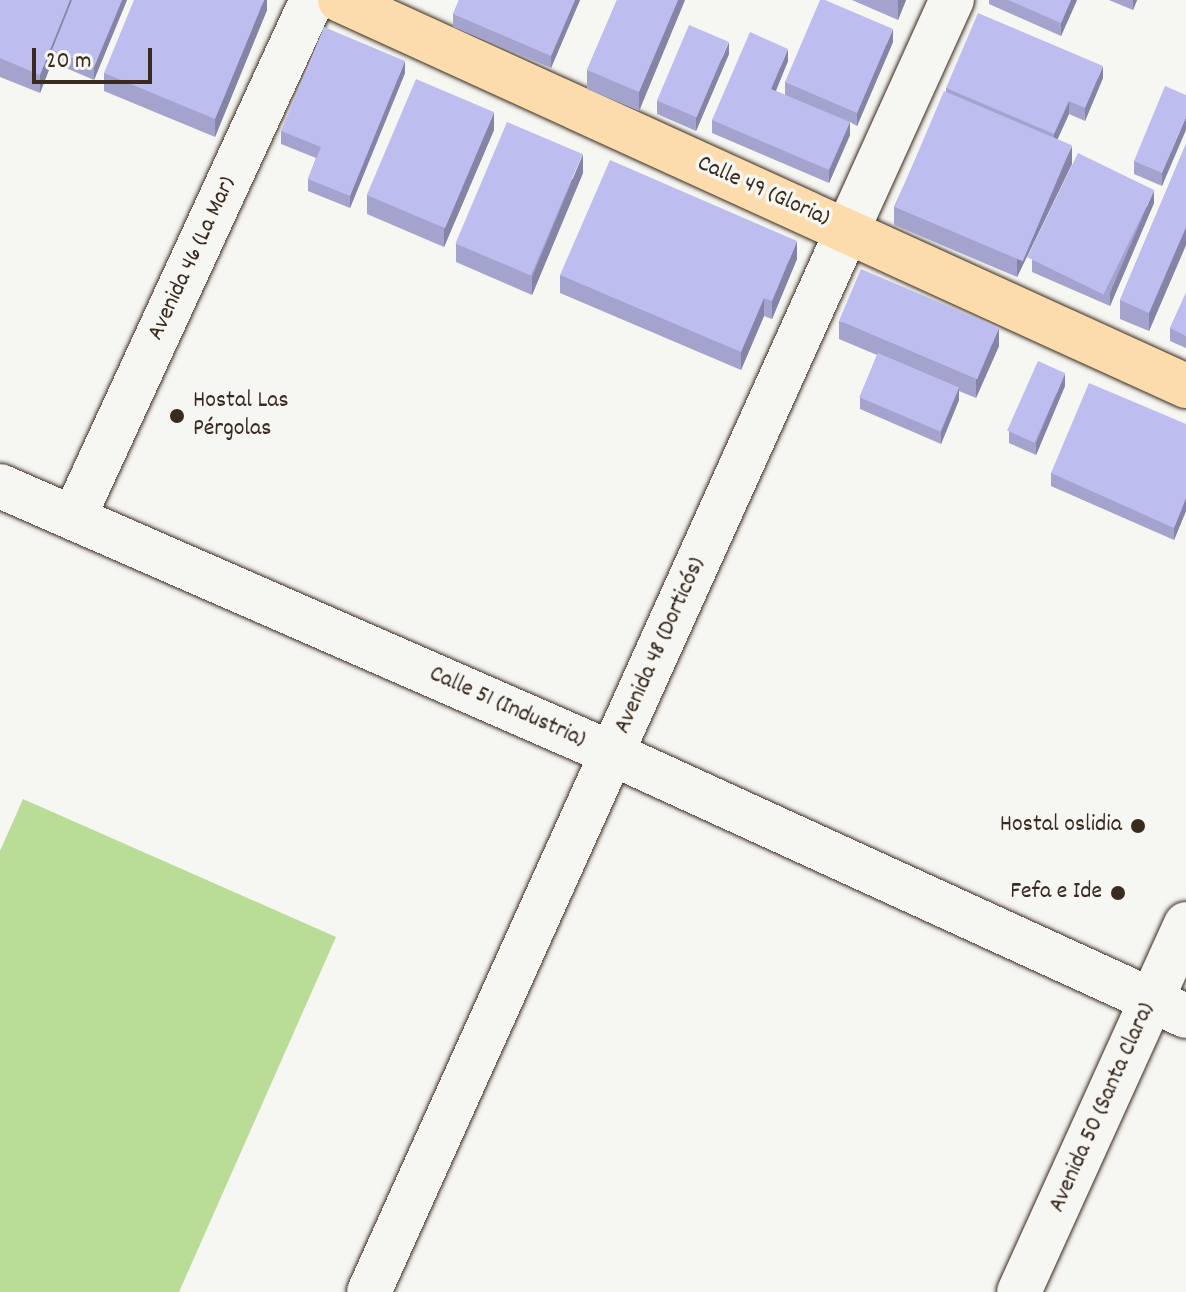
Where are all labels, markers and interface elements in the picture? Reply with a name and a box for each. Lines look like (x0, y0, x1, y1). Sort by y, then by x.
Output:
scale bar (36, 32, 156, 82)
text: 20 m (46, 45, 92, 79)
street label: Calle 49 (Gloria) (692, 150, 834, 234)
street label: Avenida 46 (La Mar) (143, 173, 243, 345)
place label: Hostal Las Pérgolas (193, 388, 289, 444)
marker: Hostal Las Pérgolas (168, 407, 186, 425)
street label: Avenida 48 (Dorticós) (609, 553, 713, 739)
street label: Calle 51 (Industria) (424, 661, 590, 755)
place label: Hostal oslidia (1000, 812, 1122, 840)
marker: Hostal oslidia (1129, 817, 1147, 835)
place label: Fefa e Ide (1010, 879, 1102, 907)
marker: Fefa e Ide (1109, 884, 1127, 902)
street label: Avenida 50 (Santa Clara) (1044, 999, 1162, 1217)

